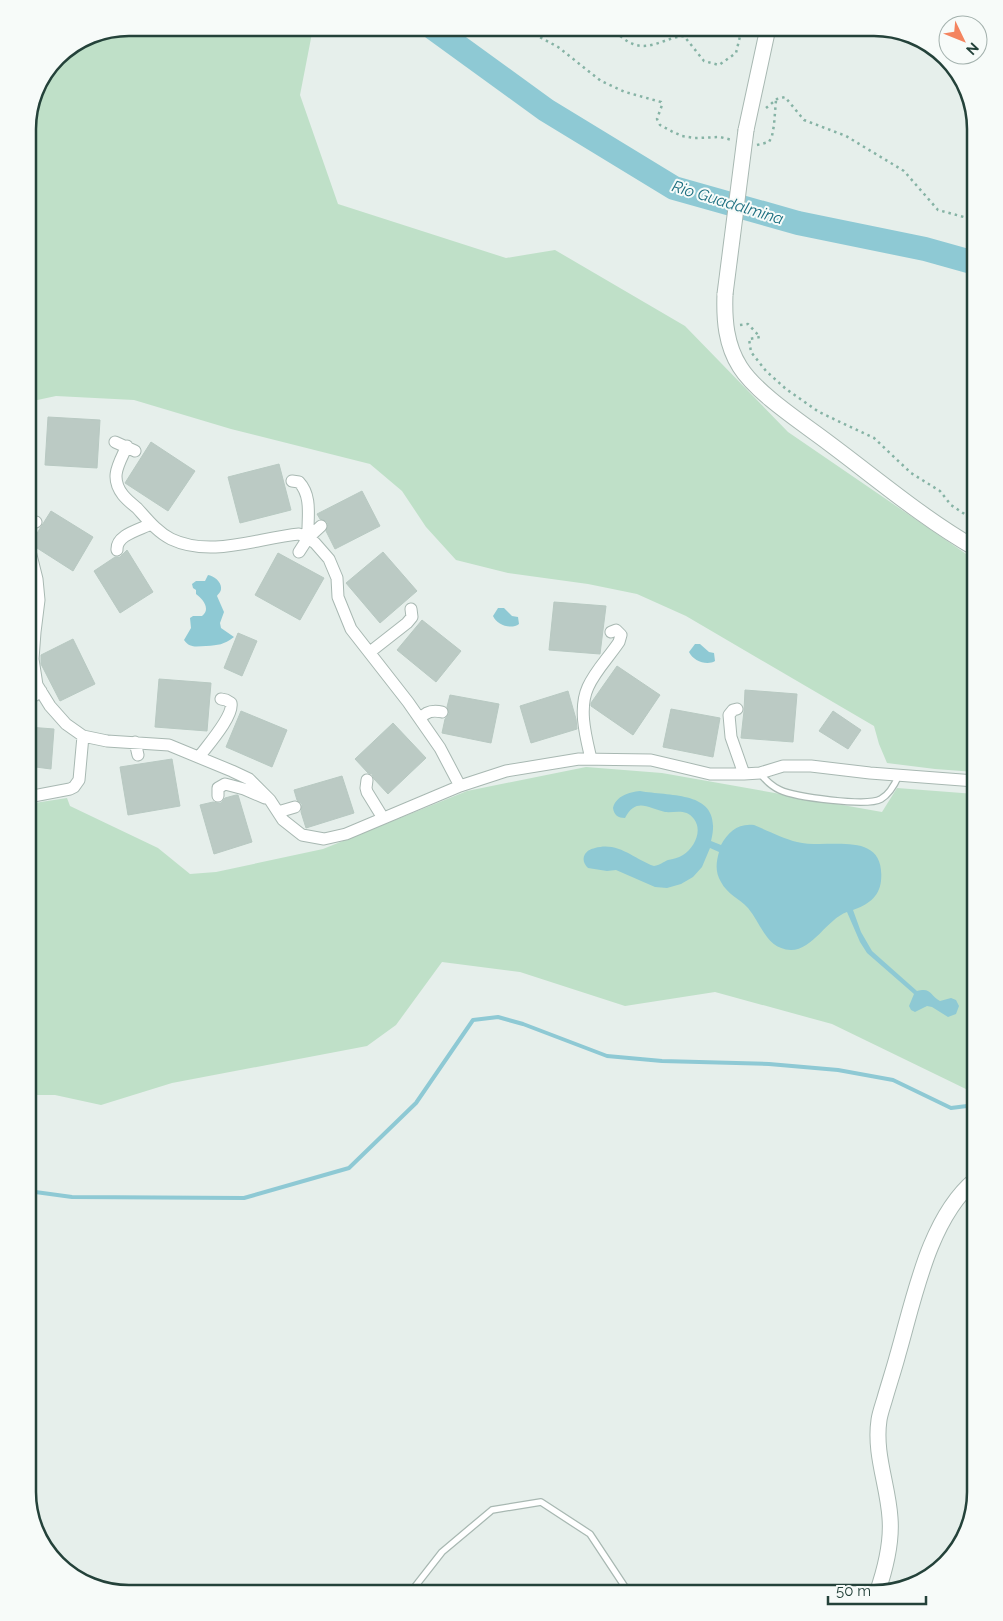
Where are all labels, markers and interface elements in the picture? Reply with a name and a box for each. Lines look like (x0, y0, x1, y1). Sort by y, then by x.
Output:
north arrow (938, 15, 988, 65)
text: N (963, 40, 982, 58)
water label: Rio Guadalmina (670, 177, 786, 229)
scale bar (828, 1574, 926, 1606)
text: 50 m (836, 1582, 871, 1600)

